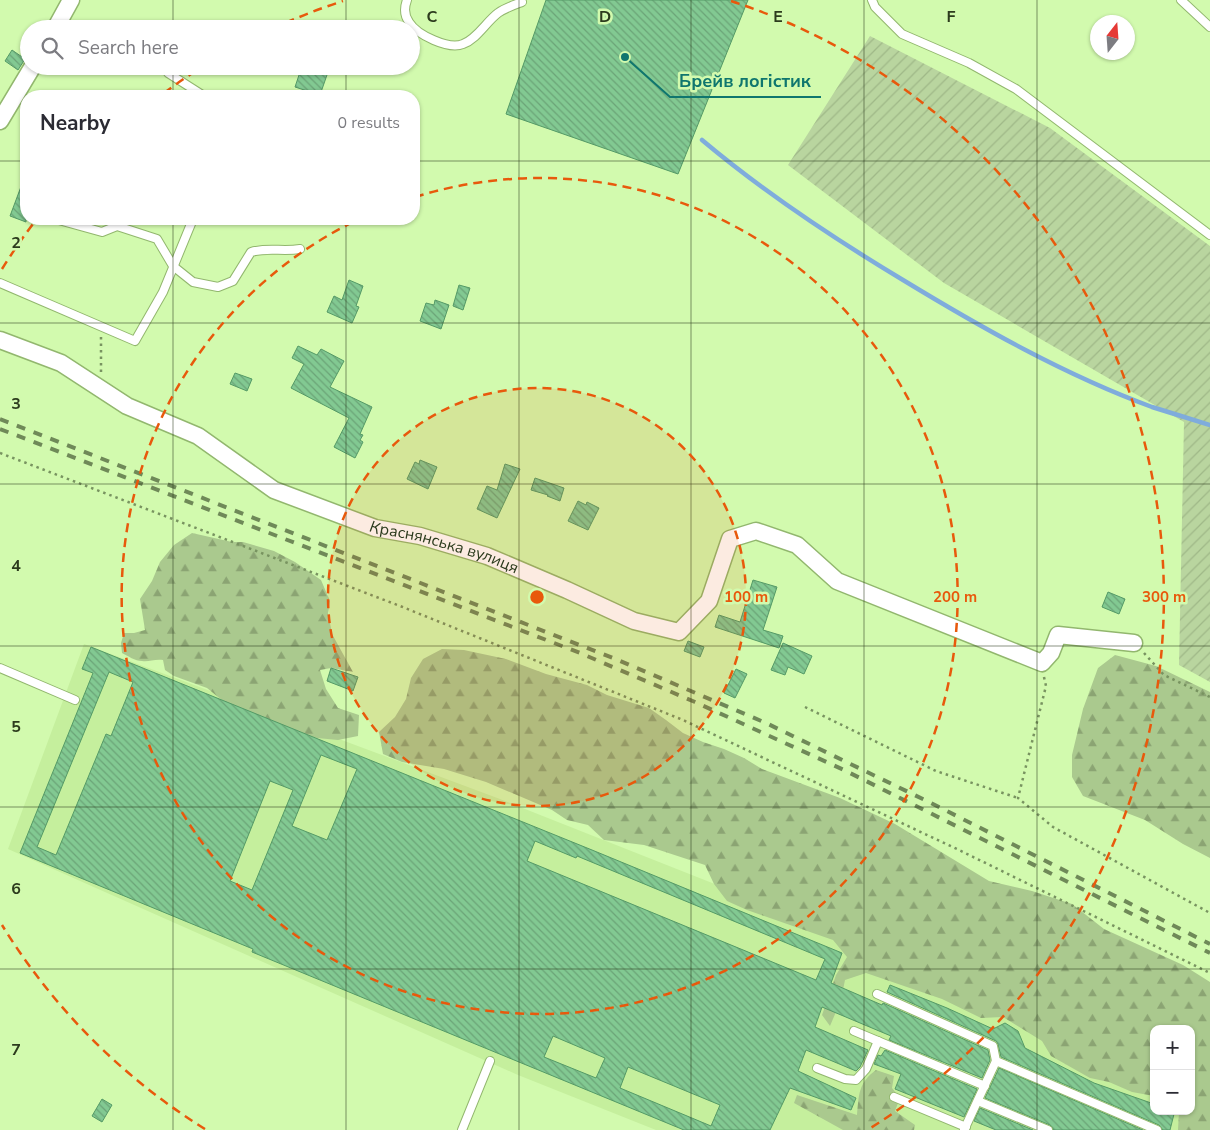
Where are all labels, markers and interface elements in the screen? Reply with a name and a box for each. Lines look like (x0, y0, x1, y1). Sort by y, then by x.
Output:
text: C (427, 6, 438, 28)
text: D (599, 6, 611, 28)
text: E (773, 6, 783, 28)
text: F (947, 6, 956, 28)
north arrow (1090, 15, 1135, 60)
search box (20, 20, 420, 75)
icon: search (38, 34, 66, 62)
text: Search here (78, 35, 179, 61)
callout: Брейв логістик (670, 64, 821, 97)
text: Брейв логістик (679, 69, 812, 93)
text: Nearby (40, 109, 110, 137)
text: 0 results (338, 112, 400, 134)
text: 2 (11, 232, 21, 254)
text: 3 (11, 393, 21, 415)
street label: Краснянська вулиця (366, 516, 522, 579)
text: 4 (11, 555, 21, 577)
text: 100 m (724, 587, 768, 607)
text: 200 m (933, 587, 977, 607)
text: 300 m (1142, 587, 1186, 607)
centre of rings (528, 588, 546, 606)
text: 5 (11, 716, 21, 738)
text: 6 (11, 878, 21, 900)
map controls (1150, 1025, 1195, 1115)
button: + (1150, 1025, 1195, 1070)
text: 7 (11, 1039, 21, 1061)
button: − (1150, 1070, 1195, 1115)

